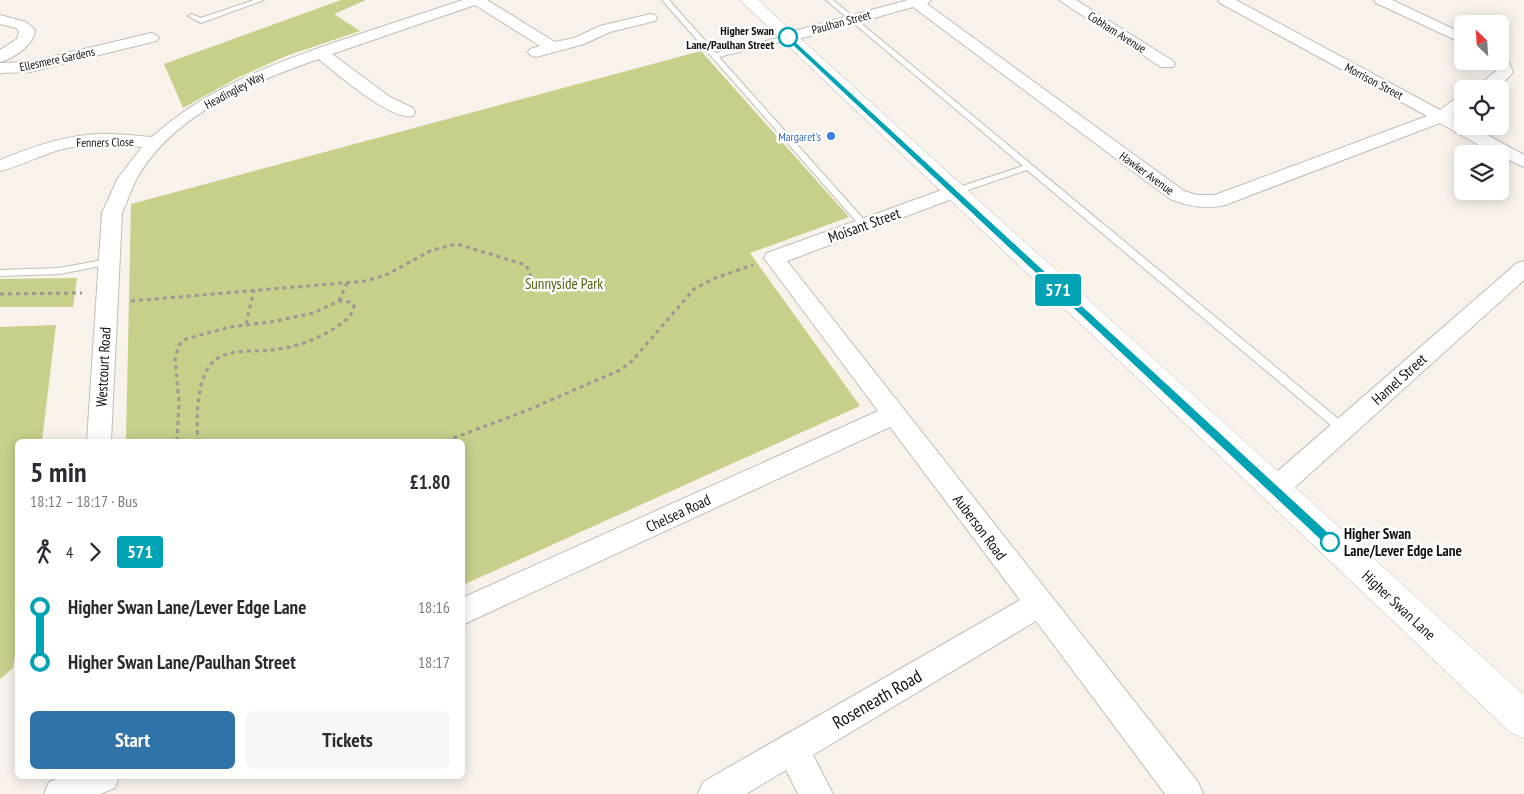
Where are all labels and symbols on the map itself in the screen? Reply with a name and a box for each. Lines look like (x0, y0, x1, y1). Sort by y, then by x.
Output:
street label: Paulhan Street (810, 7, 873, 37)
street label: Cobham Avenue (1085, 8, 1149, 56)
north arrow (1454, 15, 1509, 70)
place label: Higher Swan Lane/Paulhan Street (686, 23, 774, 52)
marker: Higher Swan Lane/Paulhan Street (778, 27, 798, 47)
street label: Ellesmere Gardens (18, 44, 96, 74)
street label: Morrison Street (1342, 59, 1406, 103)
street label: Headingley Way (202, 68, 267, 112)
place label: Margaret's (778, 129, 821, 144)
marker: Margaret's (825, 130, 837, 142)
street label: Fenners Close (76, 134, 134, 150)
street label: Hawker Avenue (1117, 148, 1177, 198)
street label: Moisant Street (825, 203, 903, 247)
park label: Sunnyside Park (525, 274, 603, 293)
line badge: 571 (1029, 274, 1087, 306)
street label: Westcourt Road (91, 326, 115, 408)
street label: Hamel Street (1367, 349, 1431, 409)
street label: Chelsea Road (643, 490, 713, 536)
street label: Auberson Road (949, 490, 1011, 564)
place label: Higher Swan Lane/Lever Edge Lane (1344, 524, 1462, 560)
marker: Higher Swan Lane/Lever Edge Lane (1320, 532, 1340, 552)
street label: Higher Swan Lane (1358, 566, 1440, 644)
street label: Roseneath Road (828, 664, 926, 734)

